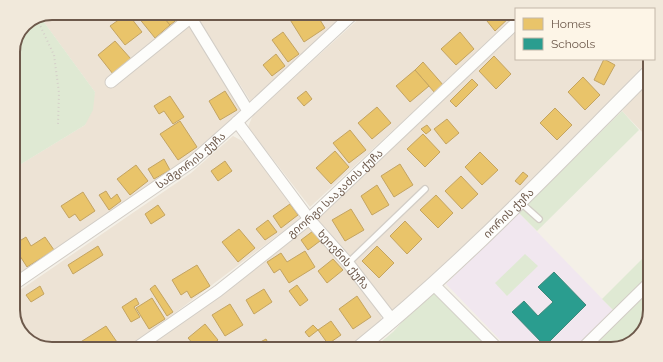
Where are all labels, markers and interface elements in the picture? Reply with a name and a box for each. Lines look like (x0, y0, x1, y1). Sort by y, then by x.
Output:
legend (515, 8, 655, 60)
text: Homes (551, 17, 591, 31)
text: Schools (551, 37, 595, 51)
street label: სამგორის ქუჩა (154, 130, 228, 192)
street label: გიორგი სააკაძის ქუჩა (285, 146, 386, 240)
street label: იორის ქუჩა (481, 186, 537, 241)
street label: ხეივნის ქუჩა (315, 227, 372, 292)

